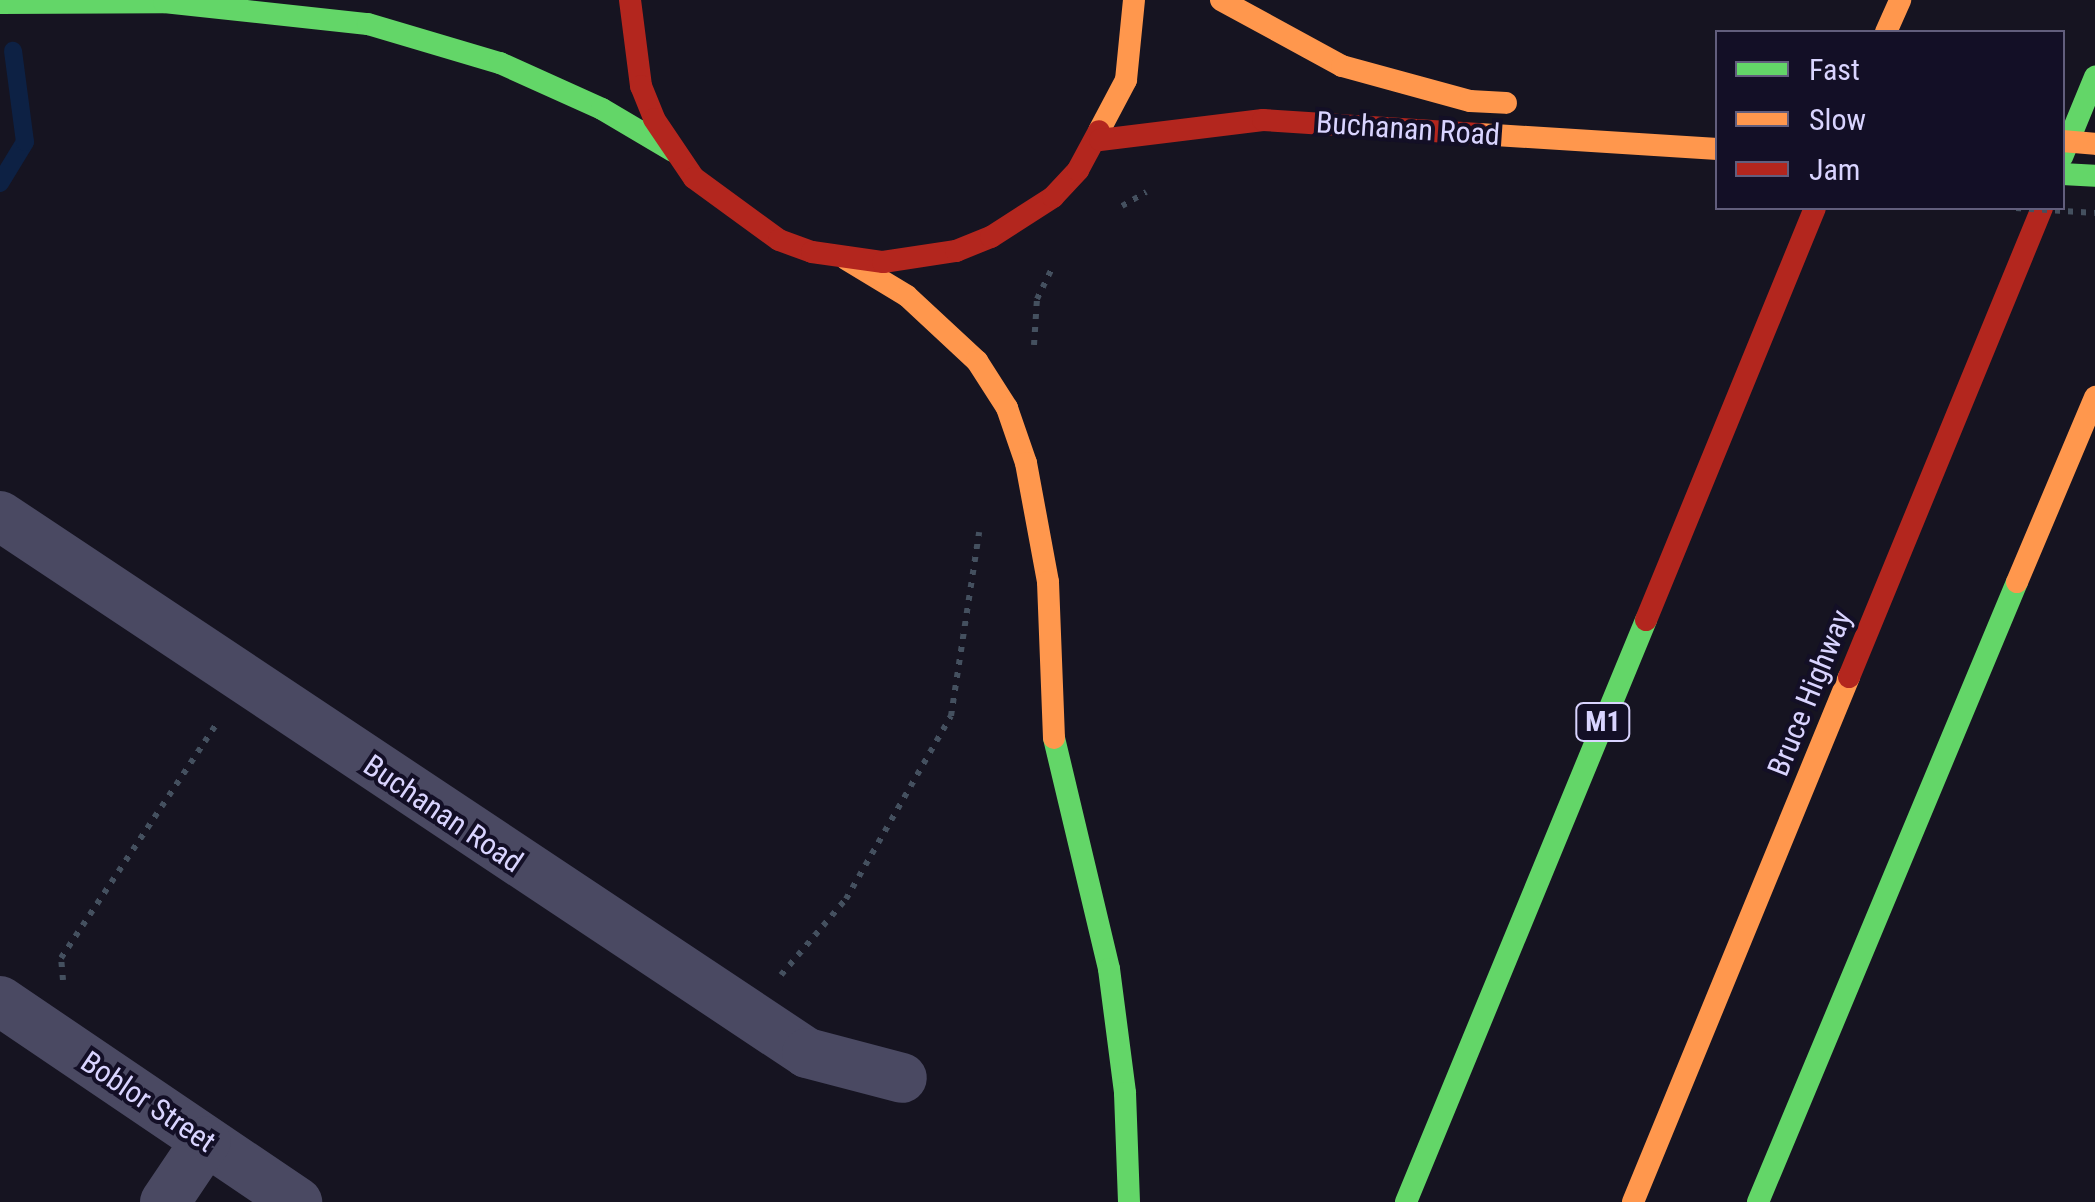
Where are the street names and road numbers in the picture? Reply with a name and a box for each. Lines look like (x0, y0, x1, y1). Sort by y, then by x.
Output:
street label: Buchanan Road (1315, 105, 1501, 153)
street label: Bruce Highway (1760, 605, 1860, 781)
road number: M1 (1573, 699, 1633, 745)
street label: Buchanan Road (357, 748, 529, 880)
street label: Boblor Street (74, 1044, 222, 1160)

